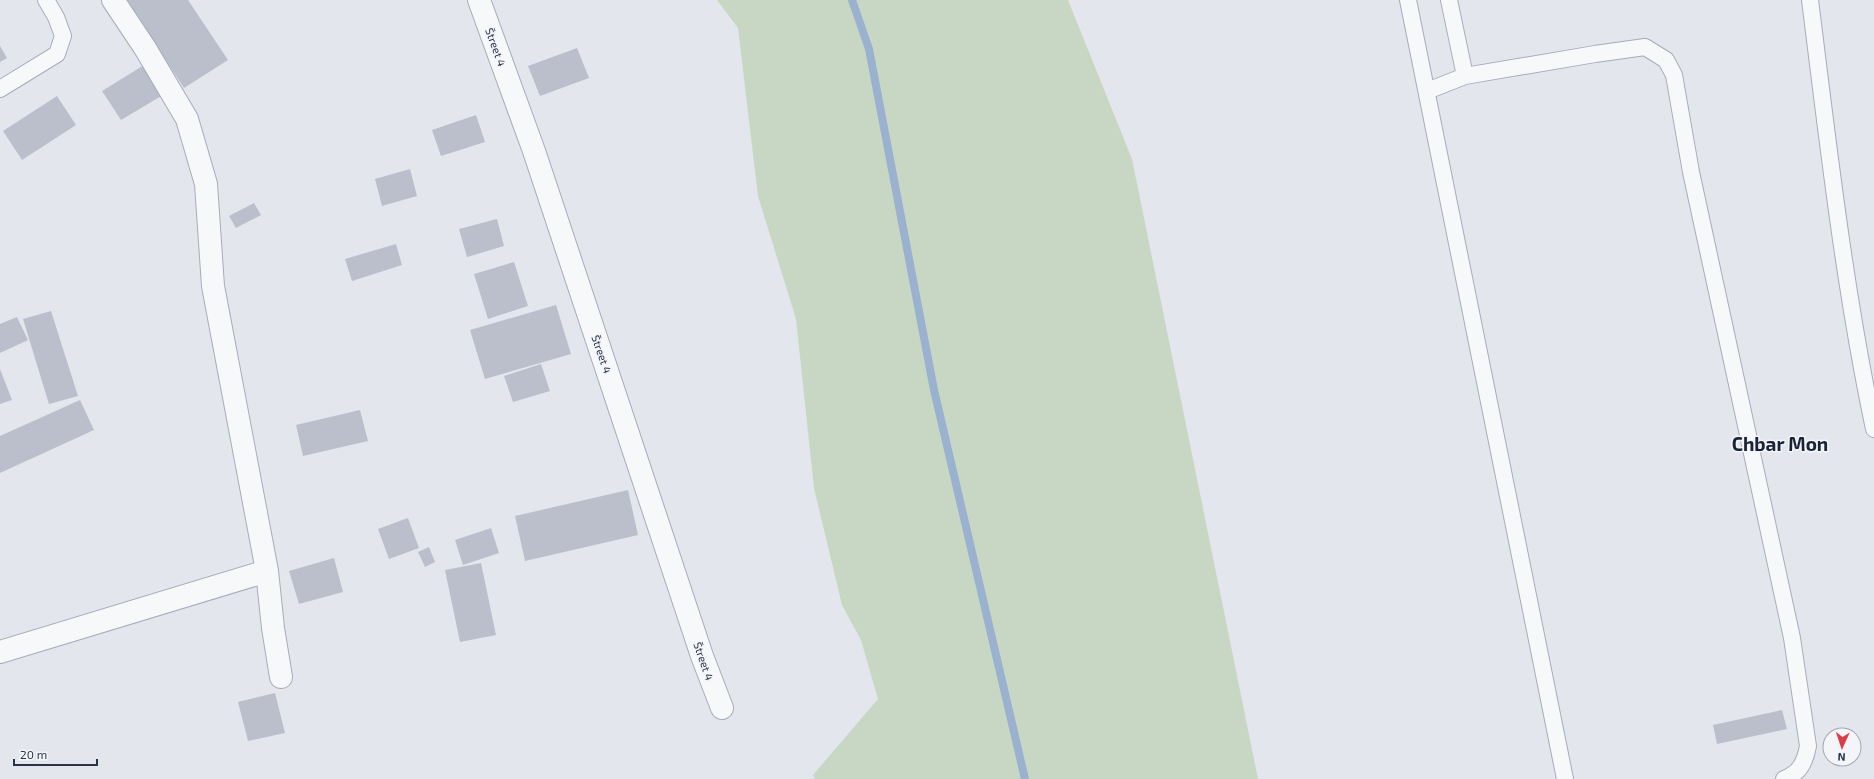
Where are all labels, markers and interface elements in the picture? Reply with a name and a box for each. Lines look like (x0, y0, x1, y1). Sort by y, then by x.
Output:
street label: S̄treet 4 (483, 26, 509, 68)
street label: S̄treet 4 (589, 333, 615, 375)
district label: Chbar Mon (1732, 432, 1828, 455)
street label: S̄treet 4 (691, 640, 717, 682)
north arrow (1822, 727, 1862, 767)
scale bar (14, 741, 97, 767)
text: 20 m (20, 747, 47, 761)
text: N (1837, 751, 1846, 764)

